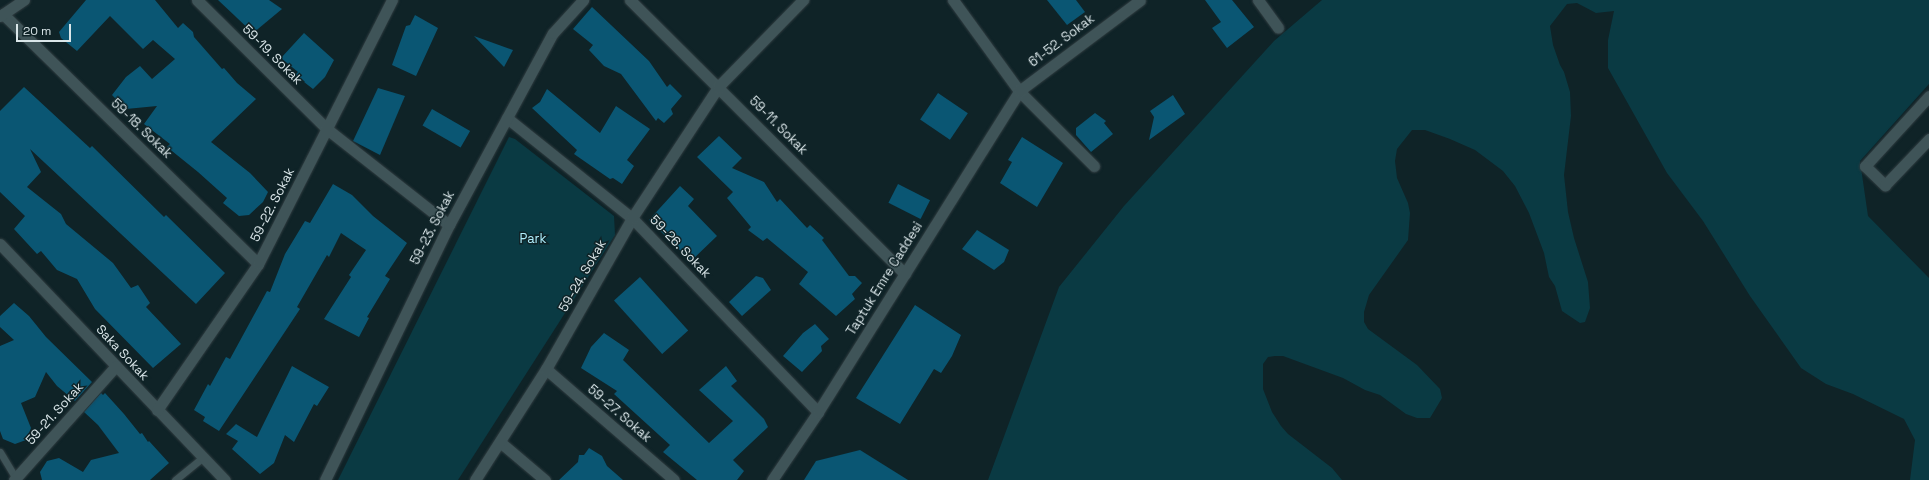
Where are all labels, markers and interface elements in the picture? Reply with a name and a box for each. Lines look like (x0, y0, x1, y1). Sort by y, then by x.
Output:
street label: 61-52. Sokak (1026, 11, 1098, 71)
scale bar (18, 16, 73, 42)
street label: 59-19. Sokak (239, 22, 305, 88)
text: 20 m (23, 23, 51, 39)
street label: 59-11. Sokak (745, 93, 811, 159)
street label: 59-18. Sokak (107, 96, 175, 162)
street label: 59-22. Sokak (248, 165, 298, 245)
street label: 59-23. Sokak (408, 188, 458, 268)
street label: 59-26. Sokak (646, 212, 714, 282)
street label: Taptuk Emre Caddesi (844, 219, 926, 339)
park label: Park (519, 231, 547, 247)
street label: 59-24. Sokak (556, 237, 610, 315)
street label: Saka Sokak (92, 322, 152, 384)
street label: 59-21. Sokak (23, 379, 87, 449)
street label: 59-27. Sokak (584, 382, 654, 446)

